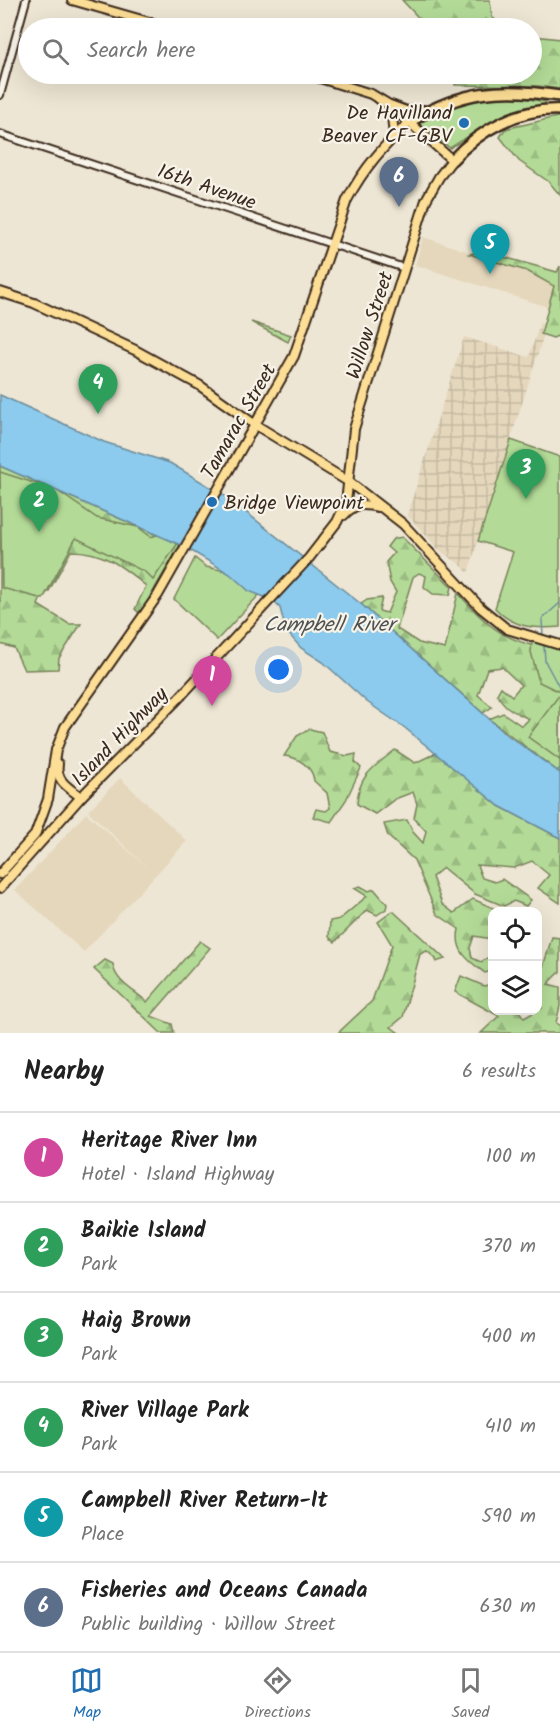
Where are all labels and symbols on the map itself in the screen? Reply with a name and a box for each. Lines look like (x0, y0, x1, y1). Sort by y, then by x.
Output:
place label: De Havilland Beaver CF-GBV (322, 98, 453, 153)
marker: De Havilland Beaver CF-GBV (457, 116, 471, 130)
street label: 16th Avenue (153, 156, 260, 220)
pin: 6 (380, 158, 418, 207)
pin: 5 (470, 224, 510, 274)
street label: Willow Street (338, 267, 403, 384)
street label: Tamarac Street (194, 358, 286, 486)
pin: 4 (78, 364, 118, 414)
pin: 3 (506, 450, 546, 499)
pin: 2 (20, 482, 58, 532)
place label: Bridge Viewpoint (224, 488, 365, 520)
marker: Bridge Viewpoint (205, 495, 219, 509)
water label: Campbell River (264, 609, 398, 642)
your location (264, 655, 293, 684)
pin: 1 (192, 656, 232, 706)
street label: Island Highway (64, 680, 177, 795)

